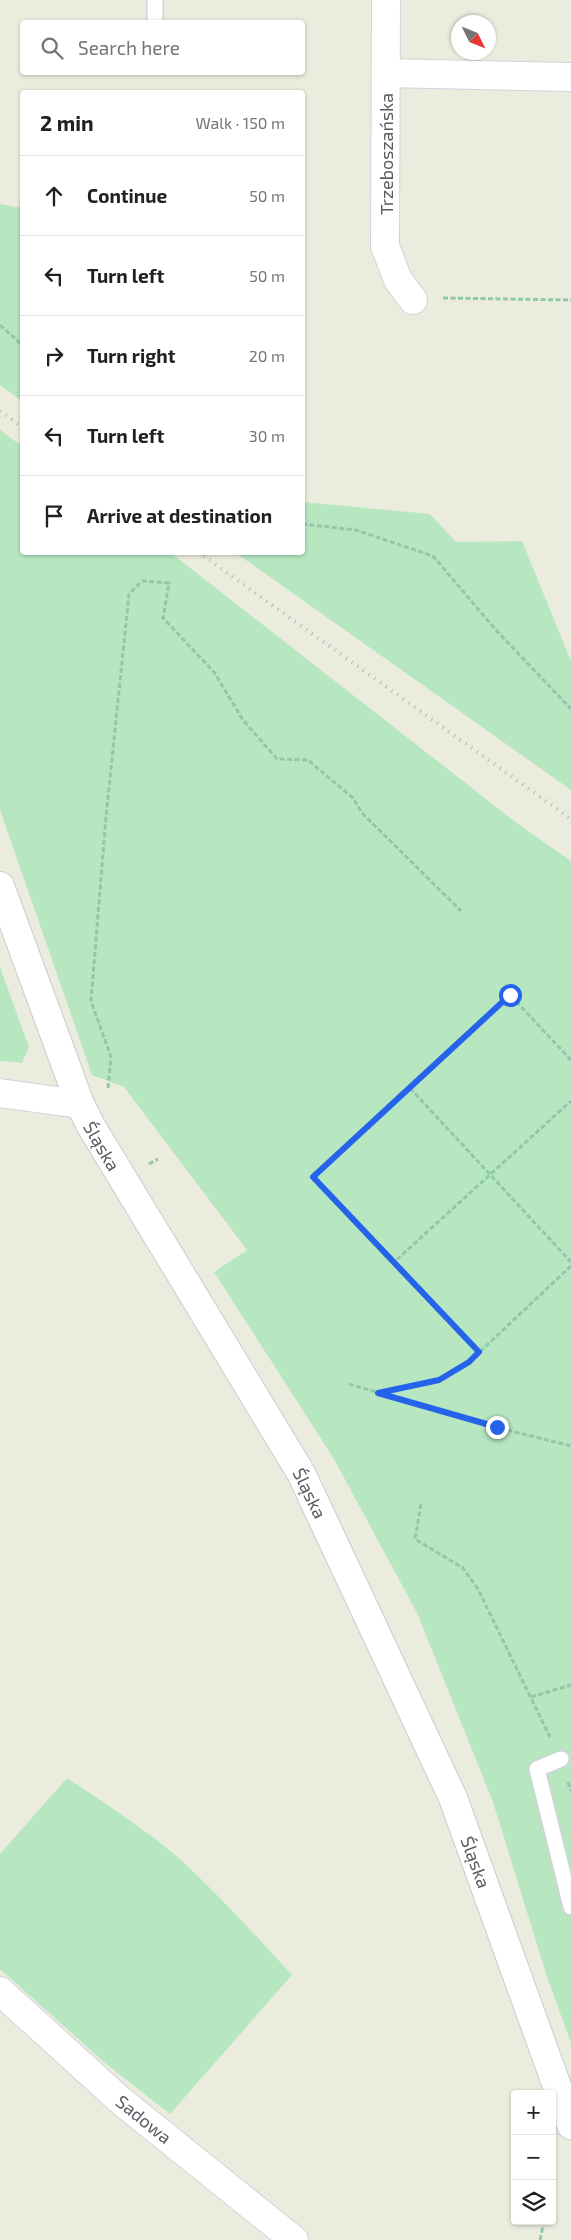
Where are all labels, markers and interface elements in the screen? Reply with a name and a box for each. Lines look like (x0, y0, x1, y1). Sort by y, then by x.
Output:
north arrow (451, 15, 496, 60)
search box (20, 20, 305, 75)
icon: search (38, 34, 66, 62)
text: Search here (78, 36, 180, 59)
street label: Trzeboszańska (375, 93, 397, 215)
text: 2 min (40, 110, 94, 135)
text: Walk · 150 m (195, 113, 285, 132)
icon: ahead (40, 182, 68, 210)
text: Continue (87, 184, 167, 207)
text: 50 m (249, 186, 285, 205)
icon: left (40, 262, 68, 290)
text: Turn left (87, 264, 164, 287)
text: 50 m (249, 266, 285, 285)
icon: right (40, 342, 68, 370)
text: Turn right (87, 344, 175, 367)
text: 20 m (249, 346, 285, 365)
icon: left (40, 422, 68, 450)
text: Turn left (87, 424, 164, 447)
text: 30 m (249, 426, 285, 445)
icon: arrive (40, 502, 68, 530)
text: Arrive at destination (87, 504, 272, 527)
route start (499, 984, 522, 1007)
street label: Śląska (79, 1117, 125, 1175)
route end (486, 1416, 509, 1439)
street label: Śląska (288, 1464, 332, 1522)
street label: Śląska (457, 1833, 495, 1891)
street label: Sadowa (112, 2090, 176, 2148)
map controls (511, 2090, 556, 2225)
button: + (511, 2090, 556, 2135)
button: − (511, 2135, 556, 2180)
button: layers (511, 2180, 556, 2225)

